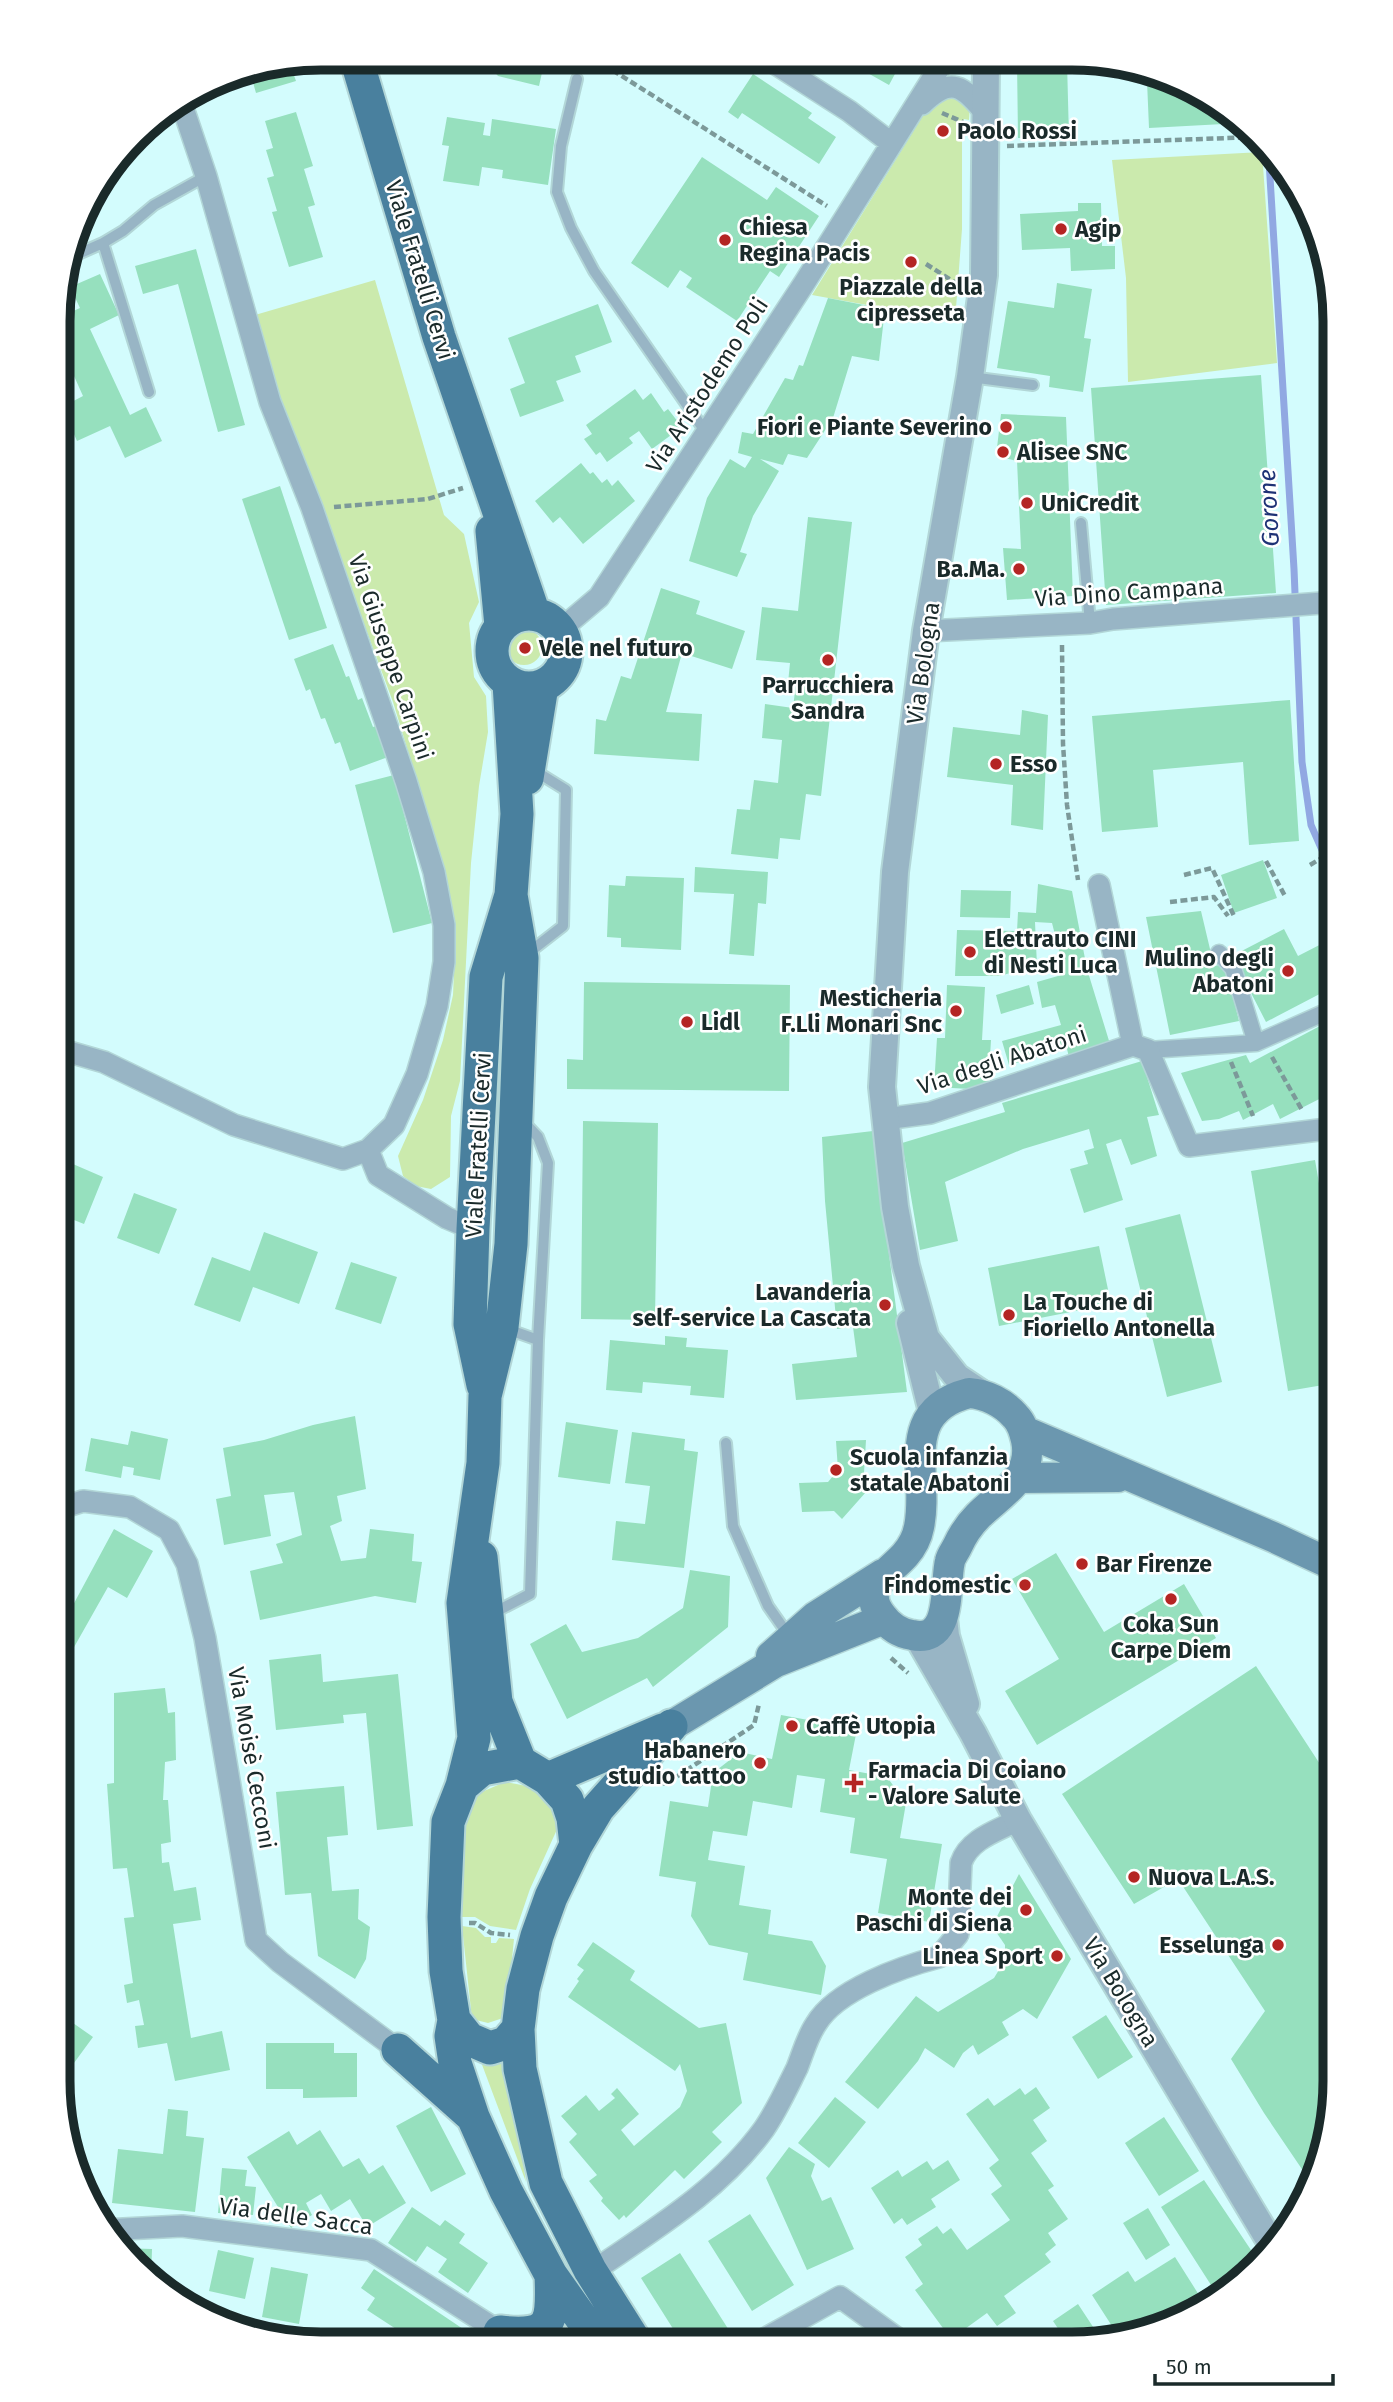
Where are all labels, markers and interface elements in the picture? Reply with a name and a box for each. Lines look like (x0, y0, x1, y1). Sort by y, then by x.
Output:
place label: Paolo Rossi (957, 117, 1077, 145)
marker: Paolo Rossi (935, 123, 951, 139)
street label: Viale Fratelli Cervi (379, 177, 461, 363)
place label: Chiesa Regina Pacis (739, 213, 870, 267)
place label: Agip (1074, 215, 1121, 243)
marker: Agip (1053, 221, 1069, 237)
marker: Chiesa Regina Pacis (717, 232, 733, 248)
marker: Piazzale della cipresseta (903, 254, 919, 270)
place label: Piazzale della cipresseta (839, 273, 983, 327)
street label: Via Aristodemo Poli (640, 292, 774, 478)
place label: Fiori e Piante Severino (757, 413, 992, 441)
marker: Fiori e Piante Severino (998, 419, 1014, 435)
place label: Alisee SNC (1016, 438, 1128, 466)
marker: Alisee SNC (995, 444, 1011, 460)
water label: Gorone (1253, 469, 1285, 547)
place label: UniCredit (1041, 489, 1140, 517)
marker: UniCredit (1019, 495, 1035, 511)
street label: Via Giuseppe Carpini (343, 550, 439, 764)
place label: Ba.Ma. (936, 555, 1005, 583)
marker: Ba.Ma. (1011, 561, 1027, 577)
street label: Via Dino Campana (1034, 571, 1224, 613)
street label: Via Bologna (901, 600, 945, 726)
place label: Vele nel futuro (538, 634, 693, 662)
marker: Vele nel futuro (517, 640, 533, 656)
marker: Parrucchiera Sandra (820, 652, 836, 668)
place label: Parrucchiera Sandra (762, 671, 894, 725)
place label: Esso (1010, 750, 1057, 778)
marker: Esso (988, 756, 1004, 772)
place label: Elettrauto CINI di Nesti Luca (984, 925, 1137, 979)
marker: Elettrauto CINI di Nesti Luca (962, 944, 978, 960)
place label: Mulino degli Abatoni (1145, 944, 1274, 998)
marker: Mulino degli Abatoni (1280, 963, 1296, 979)
place label: Mesticheria F.Lli Monari Snc (781, 984, 942, 1038)
marker: Mesticheria F.Lli Monari Snc (948, 1003, 964, 1019)
place label: Lidl (701, 1008, 740, 1036)
marker: Lidl (679, 1014, 695, 1030)
street label: Via degli Abatoni (914, 1020, 1090, 1100)
street label: Viale Fratelli Cervi (459, 1051, 497, 1239)
place label: Lavanderia self-service La Cascata (633, 1278, 871, 1332)
place label: La Touche di Fioriello Antonella (1023, 1288, 1215, 1342)
marker: Lavanderia self-service La Cascata (877, 1297, 893, 1313)
marker: La Touche di Fioriello Antonella (1001, 1307, 1017, 1323)
place label: Scuola infanzia statale Abatoni (850, 1443, 1009, 1497)
marker: Scuola infanzia statale Abatoni (828, 1462, 844, 1478)
place label: Bar Firenze (1096, 1550, 1212, 1578)
marker: Bar Firenze (1074, 1556, 1090, 1572)
place label: Findomestic (884, 1571, 1011, 1599)
marker: Findomestic (1017, 1577, 1033, 1593)
marker: Coka Sun Carpe Diem (1163, 1591, 1179, 1607)
place label: Coka Sun Carpe Diem (1111, 1610, 1231, 1664)
street label: Via Moisè Cecconi (222, 1665, 282, 1851)
place label: Caffè Utopia (806, 1712, 936, 1740)
marker: Caffè Utopia (784, 1718, 800, 1734)
place label: Habanero studio tattoo (608, 1736, 746, 1790)
marker: Habanero studio tattoo (752, 1755, 768, 1771)
place label: Farmacia Di Coiano - Valore Salute (868, 1756, 1066, 1810)
marker: Farmacia Di Coiano - Valore Salute (846, 1775, 862, 1791)
place label: Nuova L.A.S. (1148, 1863, 1274, 1891)
marker: Nuova L.A.S. (1126, 1869, 1142, 1885)
place label: Monte dei Paschi di Siena (856, 1883, 1012, 1937)
marker: Monte dei Paschi di Siena (1018, 1902, 1034, 1918)
place label: Esselunga (1159, 1931, 1264, 1959)
street label: Via Bologna (1077, 1932, 1165, 2052)
marker: Esselunga (1270, 1937, 1286, 1953)
place label: Linea Sport (923, 1942, 1044, 1970)
marker: Linea Sport (1049, 1948, 1065, 1964)
street label: Via delle Sacca (217, 2191, 375, 2241)
scale bar (1155, 2342, 1334, 2386)
text: 50 m (1166, 2354, 1212, 2380)

